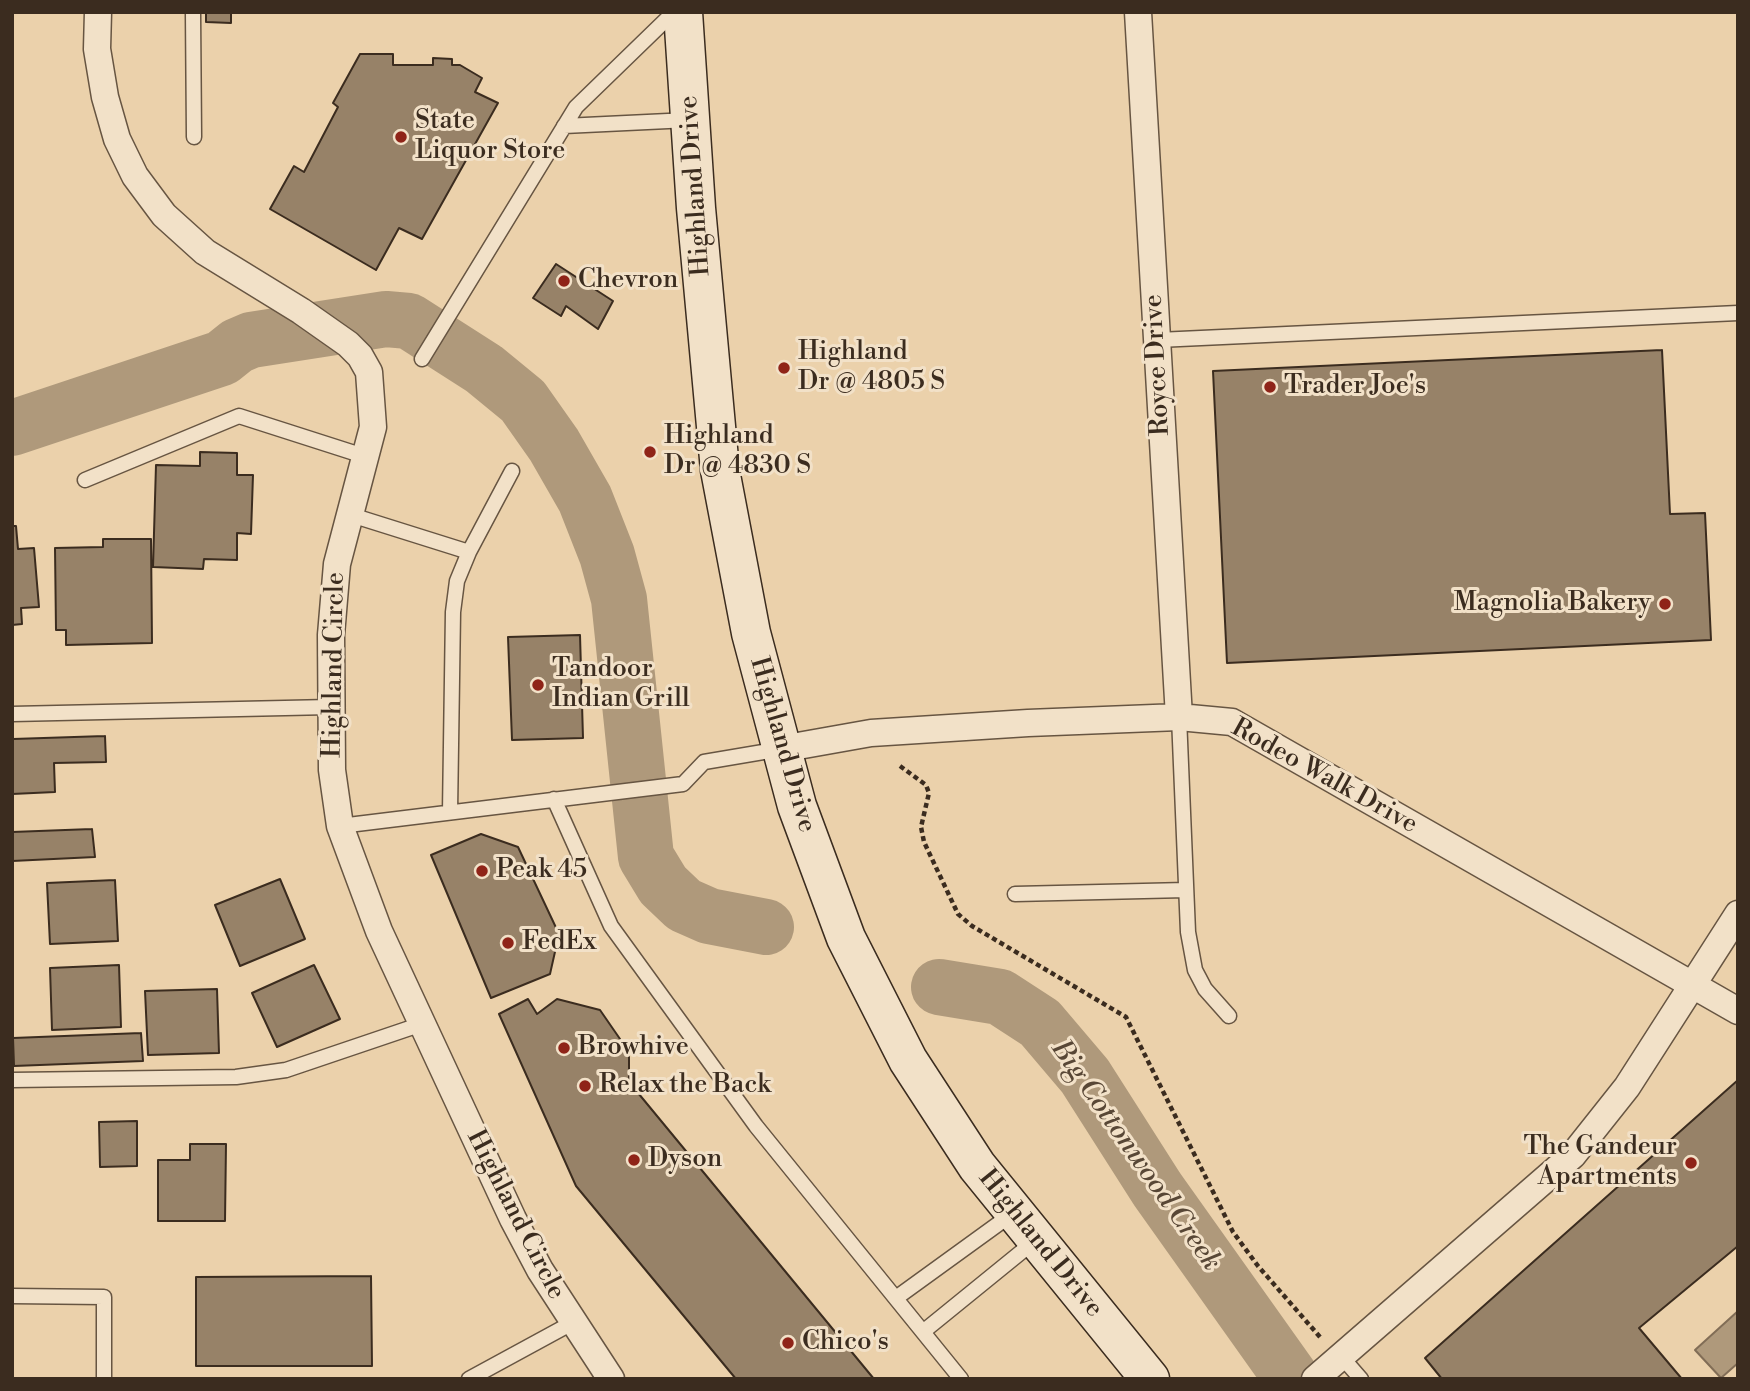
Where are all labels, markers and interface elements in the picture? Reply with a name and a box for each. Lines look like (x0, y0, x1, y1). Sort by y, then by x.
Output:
street label: Highland Drive (674, 95, 718, 277)
place label: State Liquor Store (415, 106, 565, 168)
marker: State Liquor Store (393, 129, 409, 145)
place label: Chevron (578, 265, 678, 297)
marker: Chevron (556, 273, 572, 289)
street label: Royce Drive (1139, 293, 1177, 437)
place label: Highland Dr @ 4805 S (798, 337, 945, 398)
marker: Highland Dr @ 4805 S (776, 360, 792, 376)
place label: Trader Joe's (1284, 371, 1426, 403)
marker: Trader Joe's (1262, 379, 1278, 395)
place label: Highland Dr @ 4830 S (664, 421, 811, 482)
marker: Highland Dr @ 4830 S (642, 444, 658, 460)
street label: Highland Circle (318, 572, 352, 758)
place label: Magnolia Bakery (1454, 588, 1651, 620)
marker: Magnolia Bakery (1657, 596, 1673, 612)
place label: Tandoor Indian Grill (552, 654, 690, 716)
street label: Highland Drive (742, 654, 822, 836)
marker: Tandoor Indian Grill (530, 677, 546, 693)
street label: Rodeo Walk Drive (1225, 713, 1423, 841)
place label: Peak 45 (496, 855, 587, 887)
marker: Peak 45 (474, 863, 490, 879)
place label: FedEx (522, 927, 596, 959)
marker: FedEx (500, 935, 516, 951)
place label: Browhive (578, 1032, 689, 1064)
water label: Big Cottonwood Creek (1043, 1034, 1227, 1278)
marker: Browhive (556, 1040, 572, 1056)
place label: Relax the Back (599, 1070, 771, 1102)
marker: Relax the Back (577, 1078, 593, 1094)
street label: Highland Circle (459, 1125, 571, 1305)
place label: The Gandeur Apartments (1523, 1132, 1677, 1194)
place label: Dyson (648, 1144, 722, 1176)
marker: Dyson (626, 1152, 642, 1168)
marker: The Gandeur Apartments (1683, 1155, 1699, 1171)
street label: Highland Drive (971, 1164, 1109, 1324)
place label: Chico's (802, 1327, 889, 1359)
marker: Chico's (780, 1335, 796, 1351)

